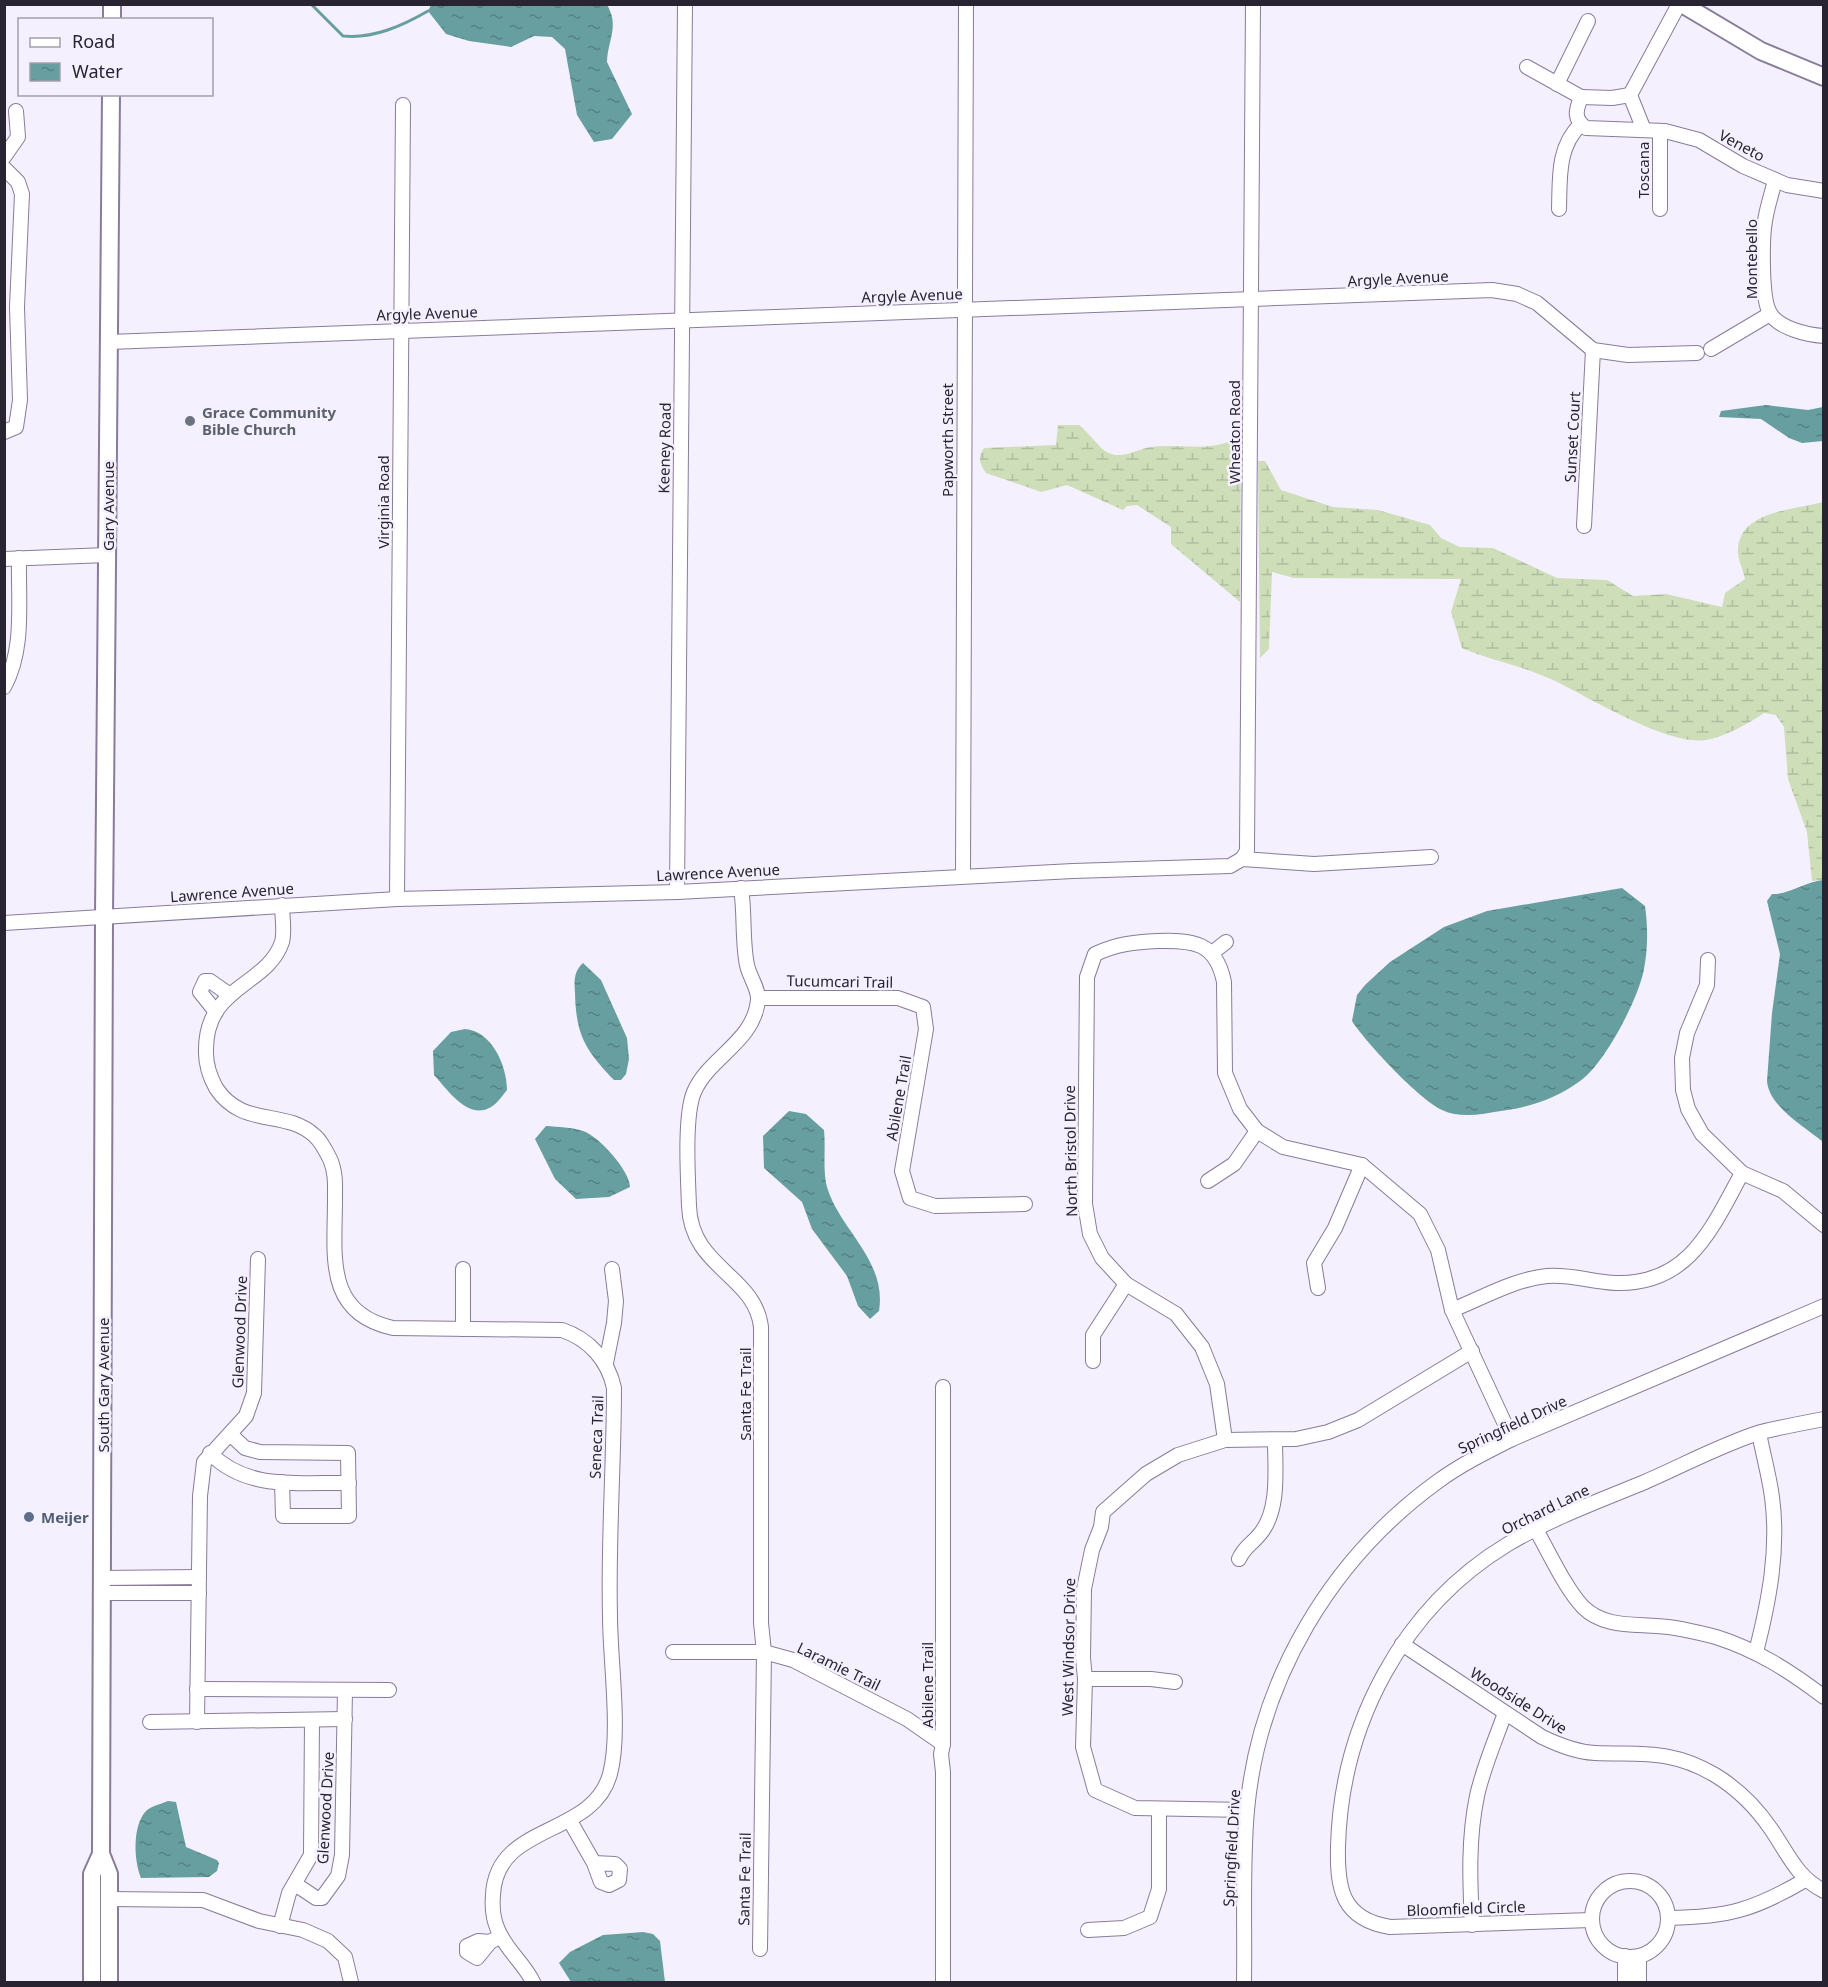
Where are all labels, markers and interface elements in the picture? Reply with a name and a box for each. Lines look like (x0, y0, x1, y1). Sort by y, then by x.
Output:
legend (18, 18, 213, 96)
text: Road (72, 29, 115, 53)
text: Water (72, 59, 123, 83)
street label: Veneto (1716, 125, 1768, 165)
street label: Toscana (1633, 142, 1653, 198)
street label: Montebello (1741, 219, 1761, 299)
street label: Argyle Avenue (1347, 265, 1449, 291)
street label: Argyle Avenue (861, 283, 963, 307)
street label: Argyle Avenue (376, 301, 478, 325)
street label: Wheaton Road (1224, 380, 1244, 484)
street label: Papworth Street (937, 382, 957, 497)
street label: Sunset Court (1560, 390, 1584, 483)
place label: Grace Community Bible Church (202, 402, 337, 439)
street label: Keeney Road (653, 402, 675, 494)
marker: Grace Community Bible Church (183, 414, 197, 428)
street label: Virginia Road (373, 455, 393, 549)
street label: Gary Avenue (98, 461, 118, 551)
street label: Lawrence Avenue (656, 859, 780, 885)
street label: Lawrence Avenue (169, 878, 295, 906)
street label: Tucumcari Trail (787, 970, 893, 992)
street label: Abilene Trail (881, 1054, 915, 1142)
street label: North Bristol Drive (1059, 1085, 1081, 1217)
street label: Glenwood Drive (227, 1275, 251, 1389)
street label: South Gary Avenue (93, 1318, 113, 1452)
street label: Santa Fe Trail (735, 1347, 755, 1441)
street label: Springfield Drive (1454, 1390, 1570, 1458)
street label: Seneca Trail (585, 1395, 607, 1479)
street label: Orchard Lane (1498, 1479, 1592, 1539)
place label: Meijer (41, 1507, 89, 1527)
marker: Meijer (22, 1510, 36, 1524)
street label: West Windsor Drive (1057, 1578, 1079, 1716)
street label: Laramie Trail (794, 1637, 884, 1695)
street label: Abilene Trail (917, 1642, 937, 1728)
street label: Woodside Drive (1467, 1662, 1571, 1738)
street label: Glenwood Drive (312, 1751, 338, 1865)
street label: Springfield Drive (1218, 1789, 1244, 1907)
street label: Santa Fe Trail (733, 1832, 755, 1926)
street label: Bloomfield Circle (1406, 1896, 1526, 1920)

